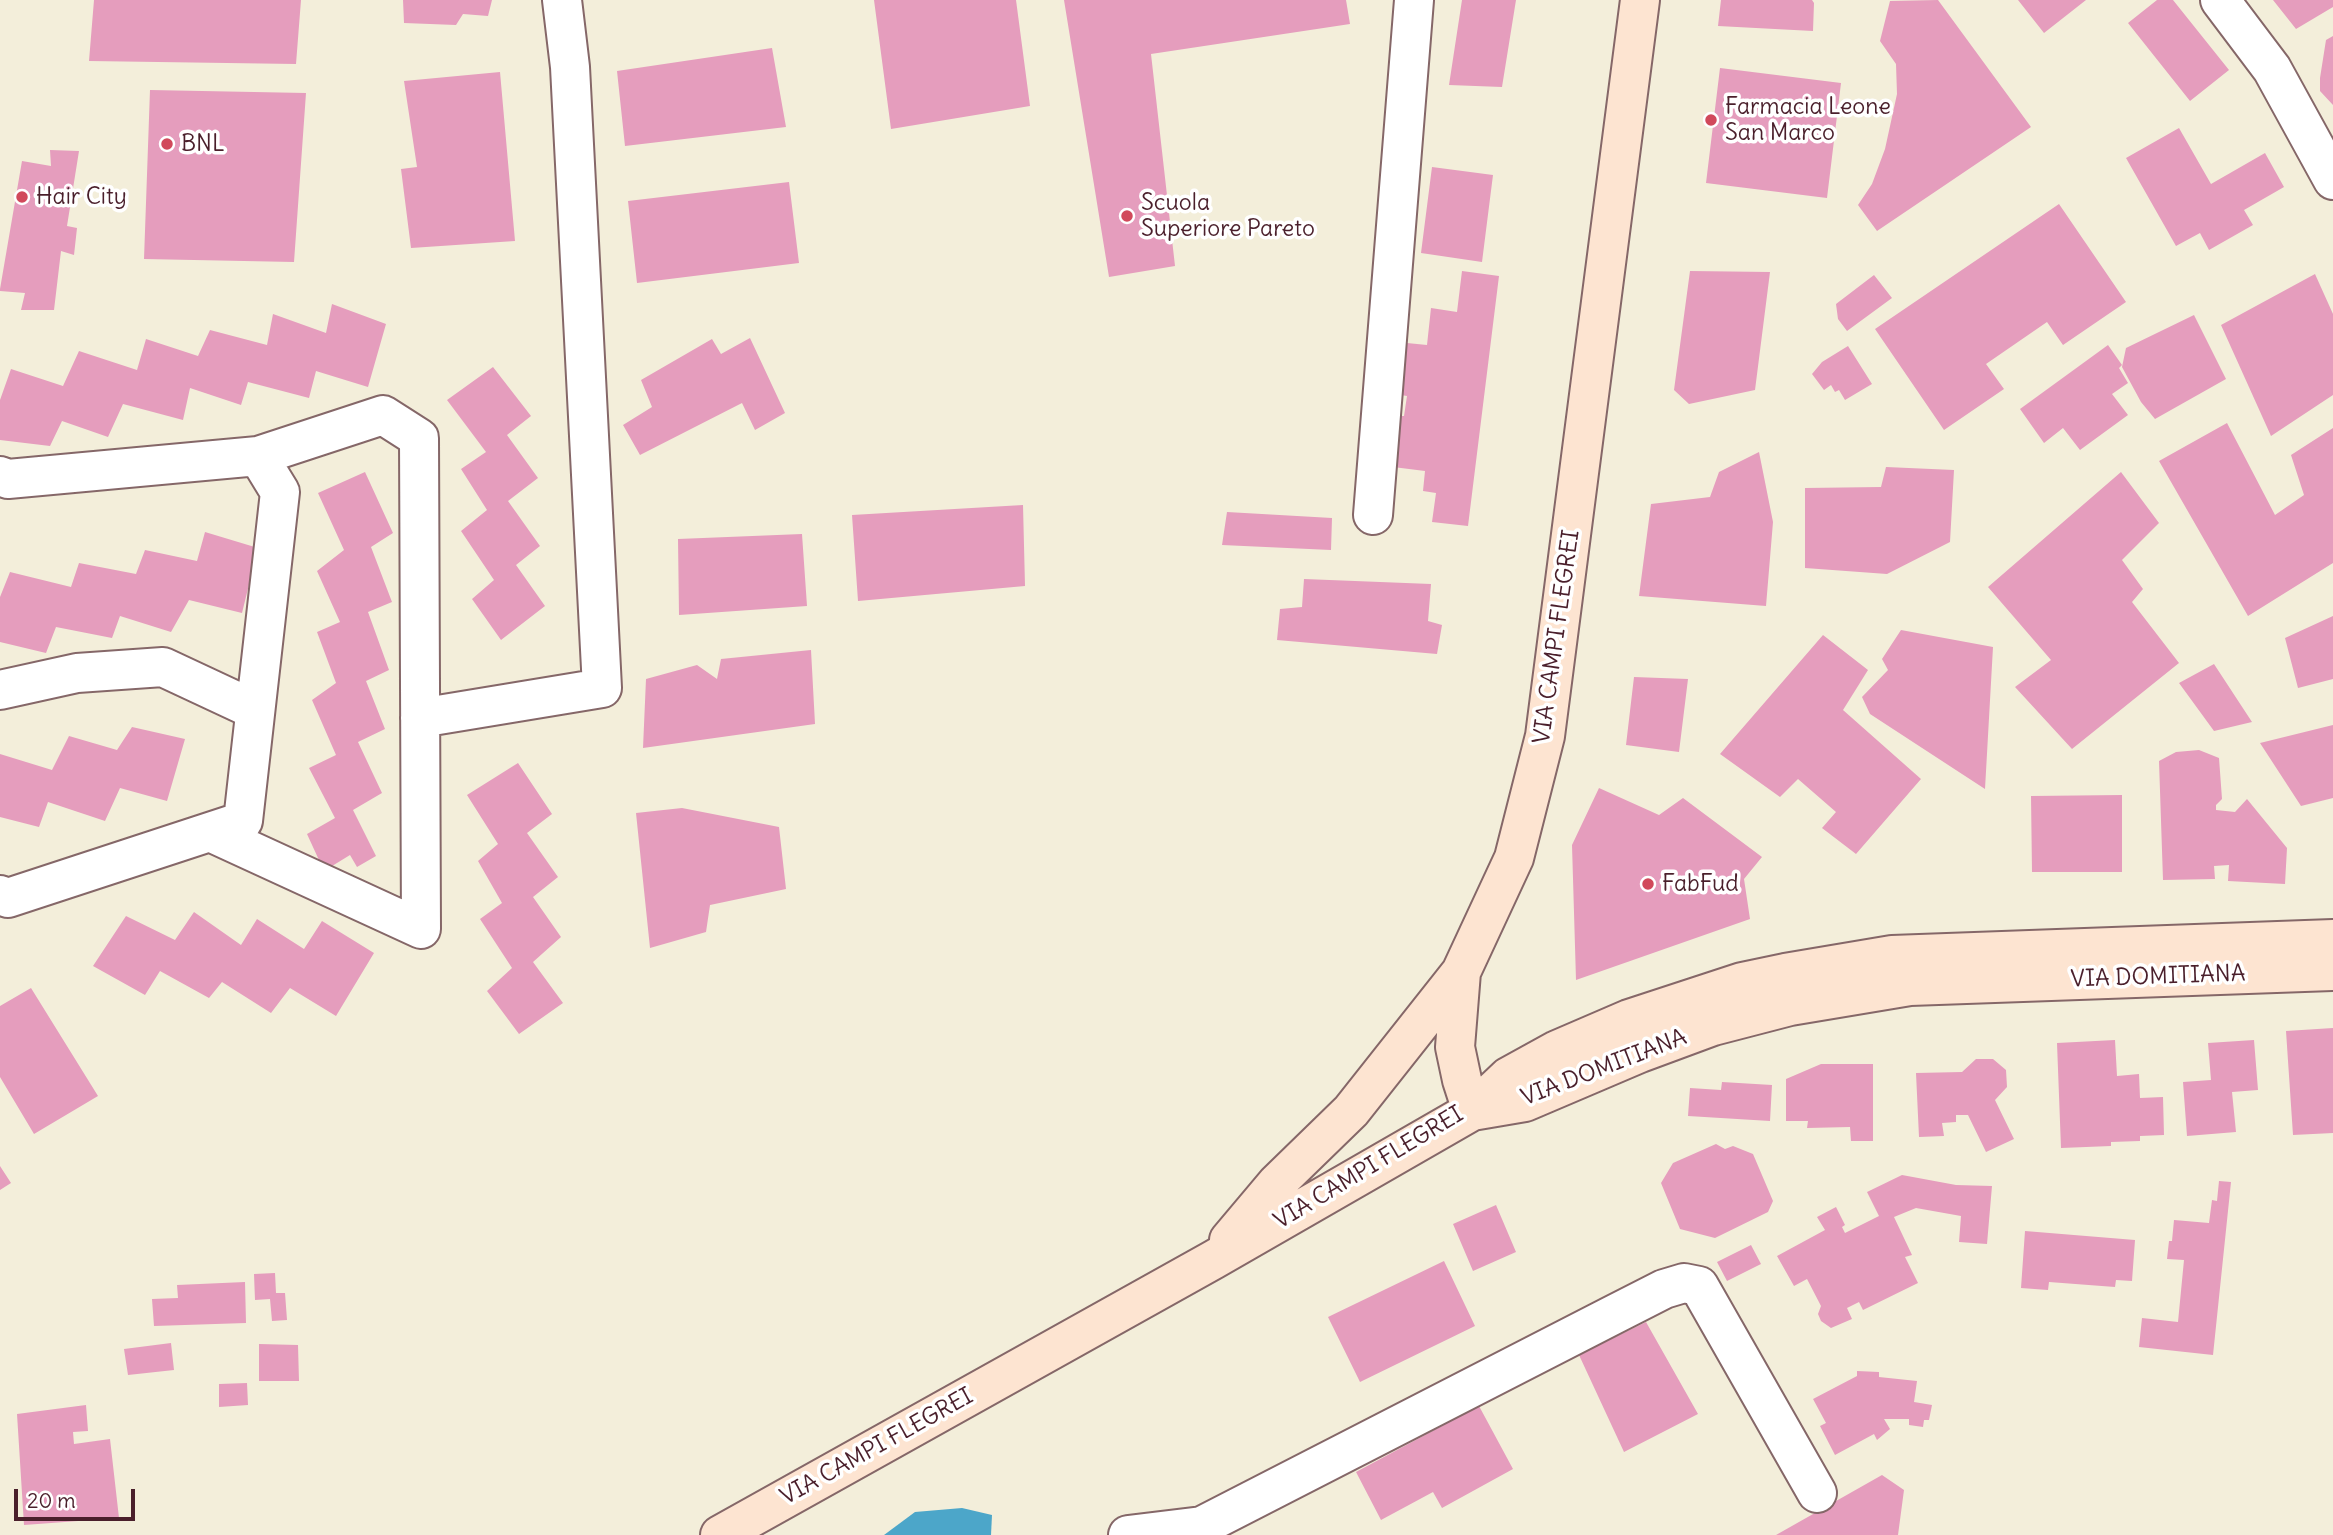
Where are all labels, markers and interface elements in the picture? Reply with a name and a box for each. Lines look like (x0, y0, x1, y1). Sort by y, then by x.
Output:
place label: Farmacia Leone San Marco (1725, 93, 1891, 147)
marker: Farmacia Leone San Marco (1703, 112, 1719, 128)
place label: BNL (181, 130, 224, 158)
marker: BNL (159, 136, 175, 152)
place label: Hair City (36, 183, 127, 211)
marker: Hair City (14, 189, 30, 205)
place label: Scuola Superiore Pareto (1141, 189, 1315, 243)
marker: Scuola Superiore Pareto (1119, 208, 1135, 224)
street label: VIA CAMPI FLEGREI (1528, 528, 1586, 746)
place label: FabFud (1662, 870, 1739, 898)
marker: FabFud (1640, 876, 1656, 892)
street label: VIA DOMITIANA (2070, 960, 2246, 994)
street label: VIA DOMITIANA (1517, 1024, 1691, 1112)
street label: VIA CAMPI FLEGREI (1269, 1101, 1469, 1235)
street label: VIA CAMPI FLEGREI (776, 1383, 978, 1511)
scale bar (18, 1476, 138, 1520)
text: 20 m (27, 1487, 76, 1514)

